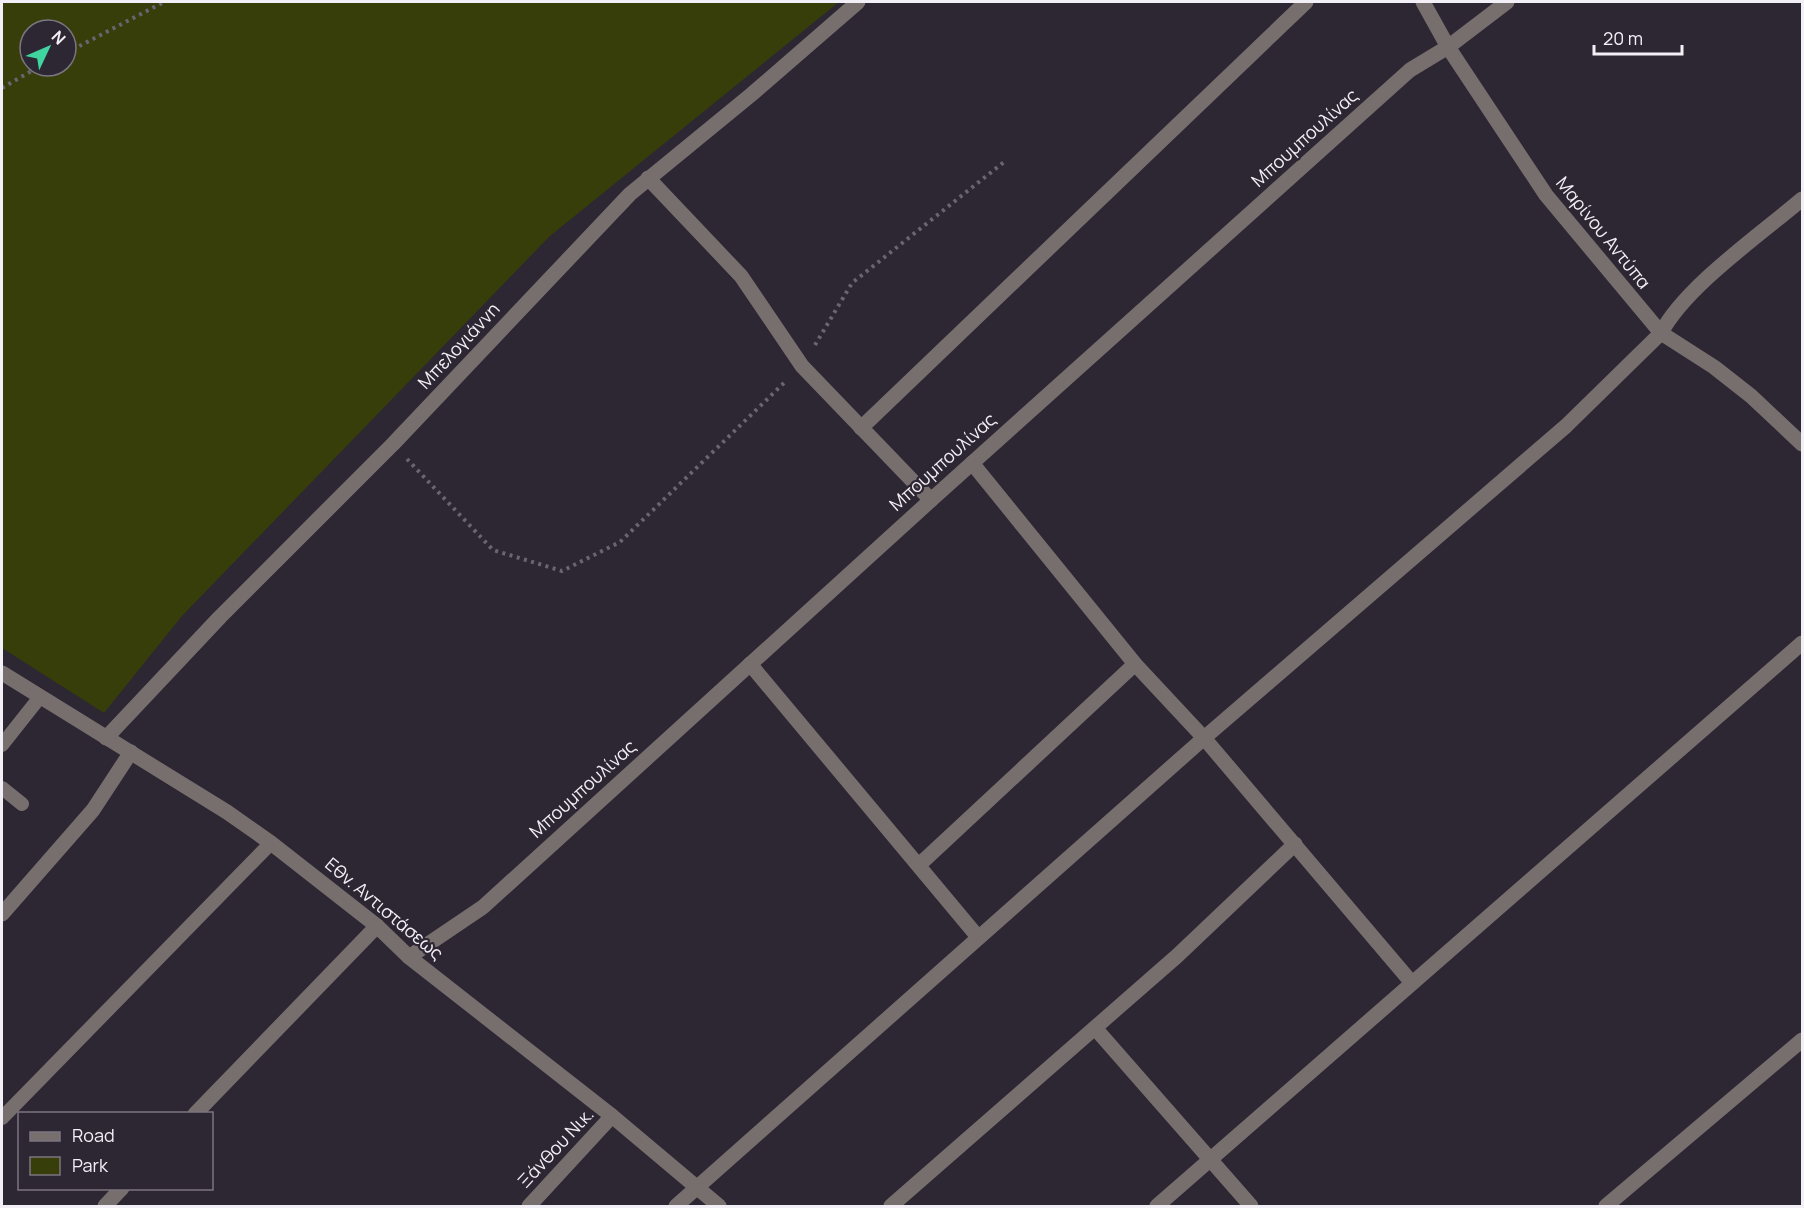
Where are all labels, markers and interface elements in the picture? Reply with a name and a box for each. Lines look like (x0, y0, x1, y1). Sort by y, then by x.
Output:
north arrow (18, 18, 78, 78)
scale bar (1594, 18, 1682, 56)
text: N (47, 26, 71, 49)
text: 20 m (1603, 26, 1643, 50)
street label: Μπουμπουλίνας (1246, 83, 1363, 192)
street label: Μαρίνου Αντύπα (1551, 171, 1656, 294)
street label: Μπελογιάννη (412, 297, 504, 394)
street label: Μπουμπουλίνας (884, 407, 1001, 516)
street label: Μπουμπουλίνας (524, 734, 641, 843)
street label: Εθν. Αντιστάσεως (320, 852, 449, 965)
street label: Ξάνθου Νικ. (512, 1102, 599, 1193)
legend (18, 1112, 213, 1190)
text: Road (72, 1123, 115, 1147)
text: Park (72, 1153, 109, 1177)

